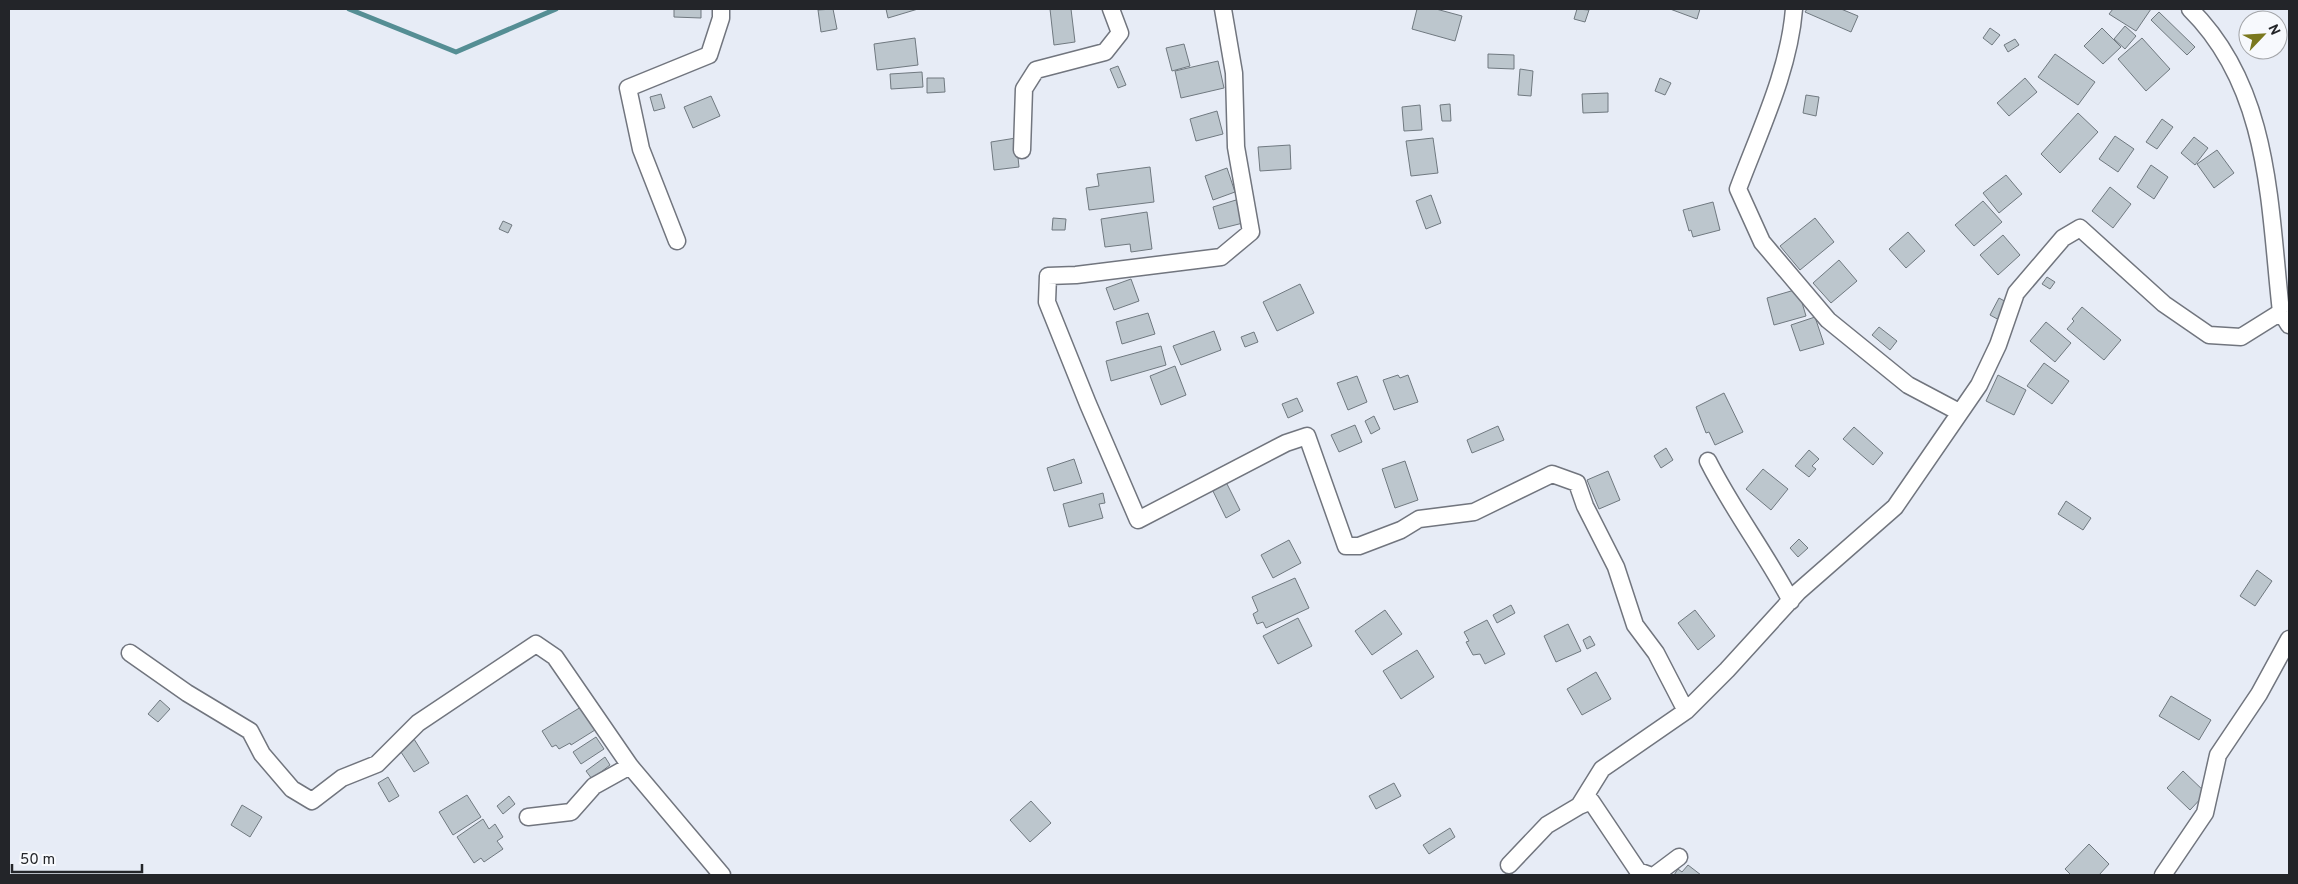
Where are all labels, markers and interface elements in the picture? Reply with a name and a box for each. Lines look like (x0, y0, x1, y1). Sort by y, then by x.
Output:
north arrow (2238, 10, 2288, 60)
text: N (2264, 22, 2283, 38)
scale bar (12, 842, 142, 874)
text: 50 m (20, 851, 55, 870)

